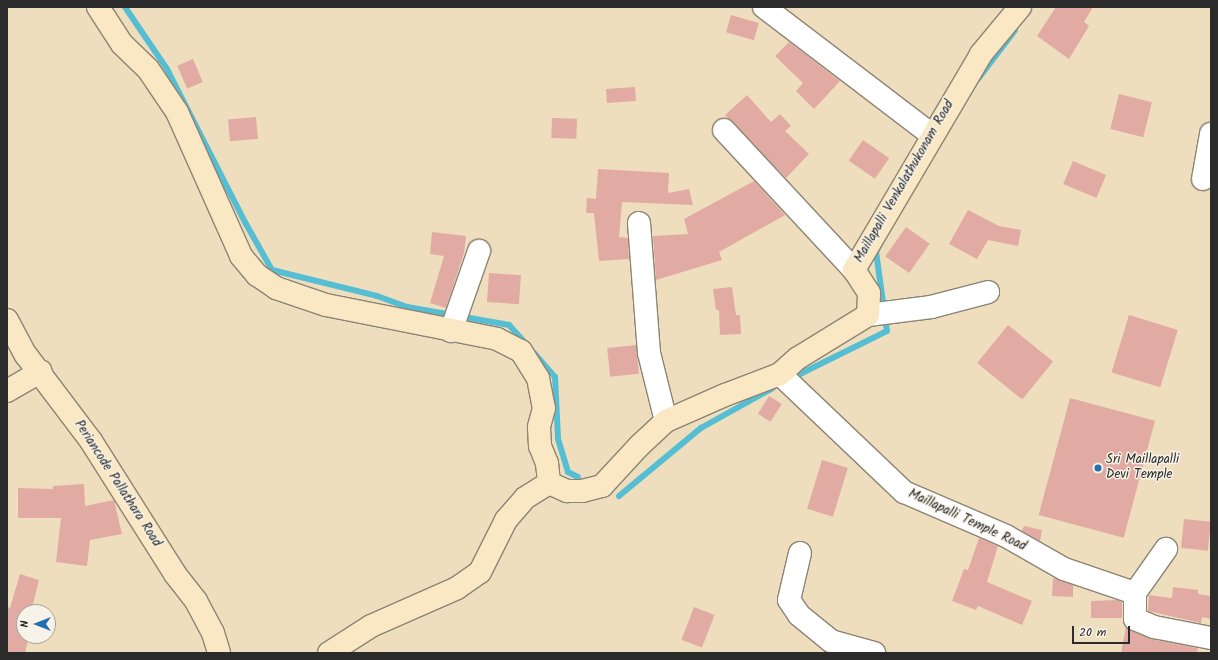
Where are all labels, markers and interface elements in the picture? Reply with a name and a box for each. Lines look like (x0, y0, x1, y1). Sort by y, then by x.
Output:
street label: Maillapalli Venkalathukonam Road (852, 98, 958, 266)
street label: Periancode Pallathara Road (70, 418, 164, 550)
place label: Sri Maillapalli Devi Temple (1106, 453, 1179, 484)
marker: Sri Maillapalli Devi Temple (1093, 463, 1103, 473)
street label: Maillapalli Temple Road (905, 487, 1029, 555)
north arrow (16, 604, 56, 644)
scale bar (1074, 618, 1132, 644)
text: N (16, 621, 34, 627)
text: 20 m (1079, 623, 1106, 642)

